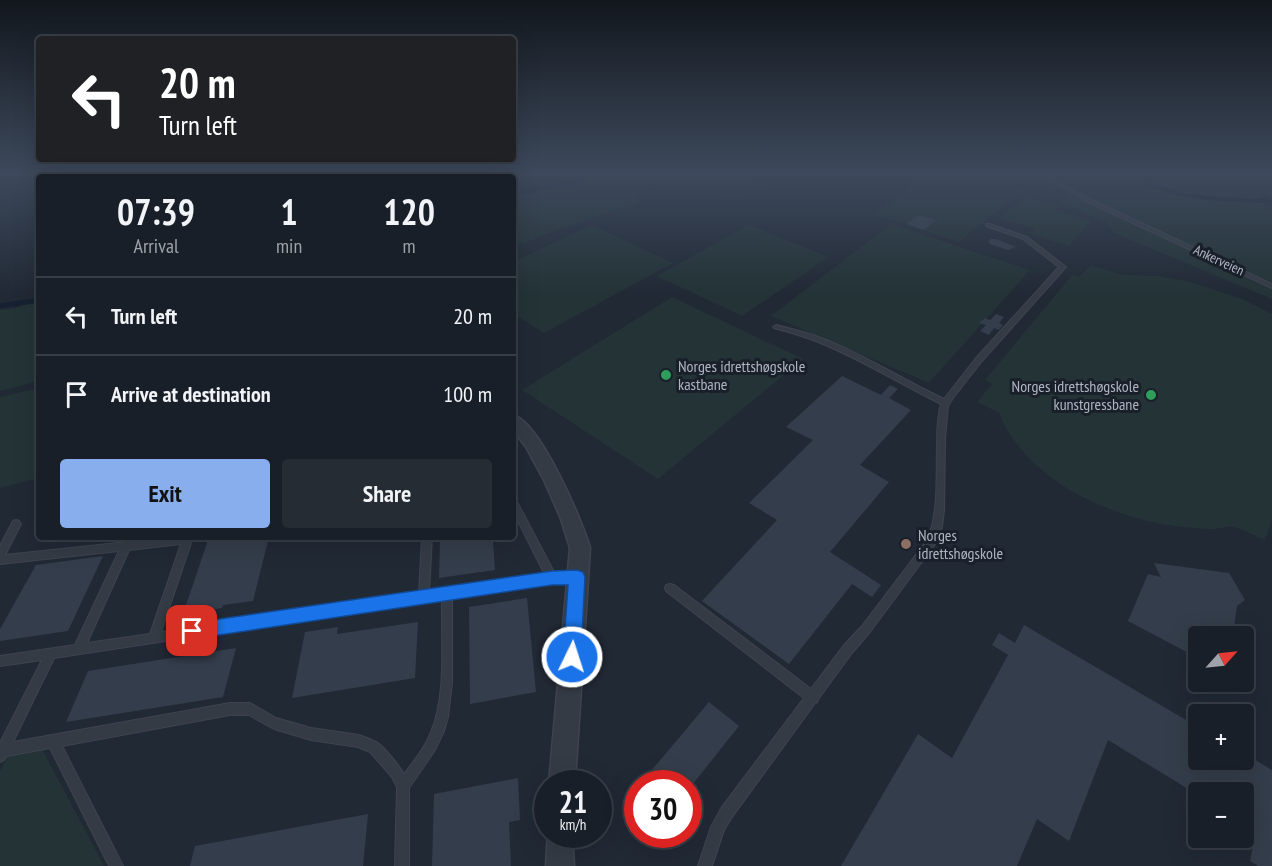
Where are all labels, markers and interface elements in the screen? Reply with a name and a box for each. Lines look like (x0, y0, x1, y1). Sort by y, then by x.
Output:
text: 20 m (159, 55, 236, 110)
icon: left (60, 60, 138, 138)
text: Turn left (159, 108, 237, 142)
text: 07:39 (117, 188, 195, 235)
text: 1 (280, 188, 298, 235)
text: 120 (383, 188, 435, 235)
text: Arrival (133, 233, 179, 259)
text: min (276, 233, 302, 259)
text: m (403, 233, 416, 259)
street label: Ankerveien (1191, 240, 1247, 280)
icon: left (60, 300, 93, 333)
text: Turn left (111, 302, 177, 330)
text: 20 m (453, 302, 492, 330)
place label: Norges idrettshøgskole kastbane (678, 356, 805, 394)
marker: Norges idrettshøgskole kastbane (659, 368, 673, 382)
place label: Norges idrettshøgskole kunstgressbane (1012, 376, 1139, 414)
icon: arrive (60, 378, 93, 411)
text: Arrive at destination (111, 380, 271, 408)
text: 100 m (443, 380, 492, 408)
marker: Norges idrettshøgskole kunstgressbane (1144, 388, 1158, 402)
button: Exit (60, 459, 270, 528)
button: Share (282, 459, 492, 528)
place label: Norges idrettshøgskole (918, 525, 1003, 563)
marker: Norges idrettshøgskole (899, 537, 913, 551)
pin (166, 605, 217, 656)
icon: arrive (175, 614, 208, 647)
position arrow (540, 625, 604, 689)
north arrow (1188, 626, 1254, 692)
map controls (1188, 626, 1254, 848)
button: + (1188, 704, 1254, 770)
speed limit sign: 30 (624, 770, 702, 848)
text: 21 (559, 782, 587, 821)
button: − (1188, 782, 1254, 848)
text: km/h (560, 815, 586, 834)

